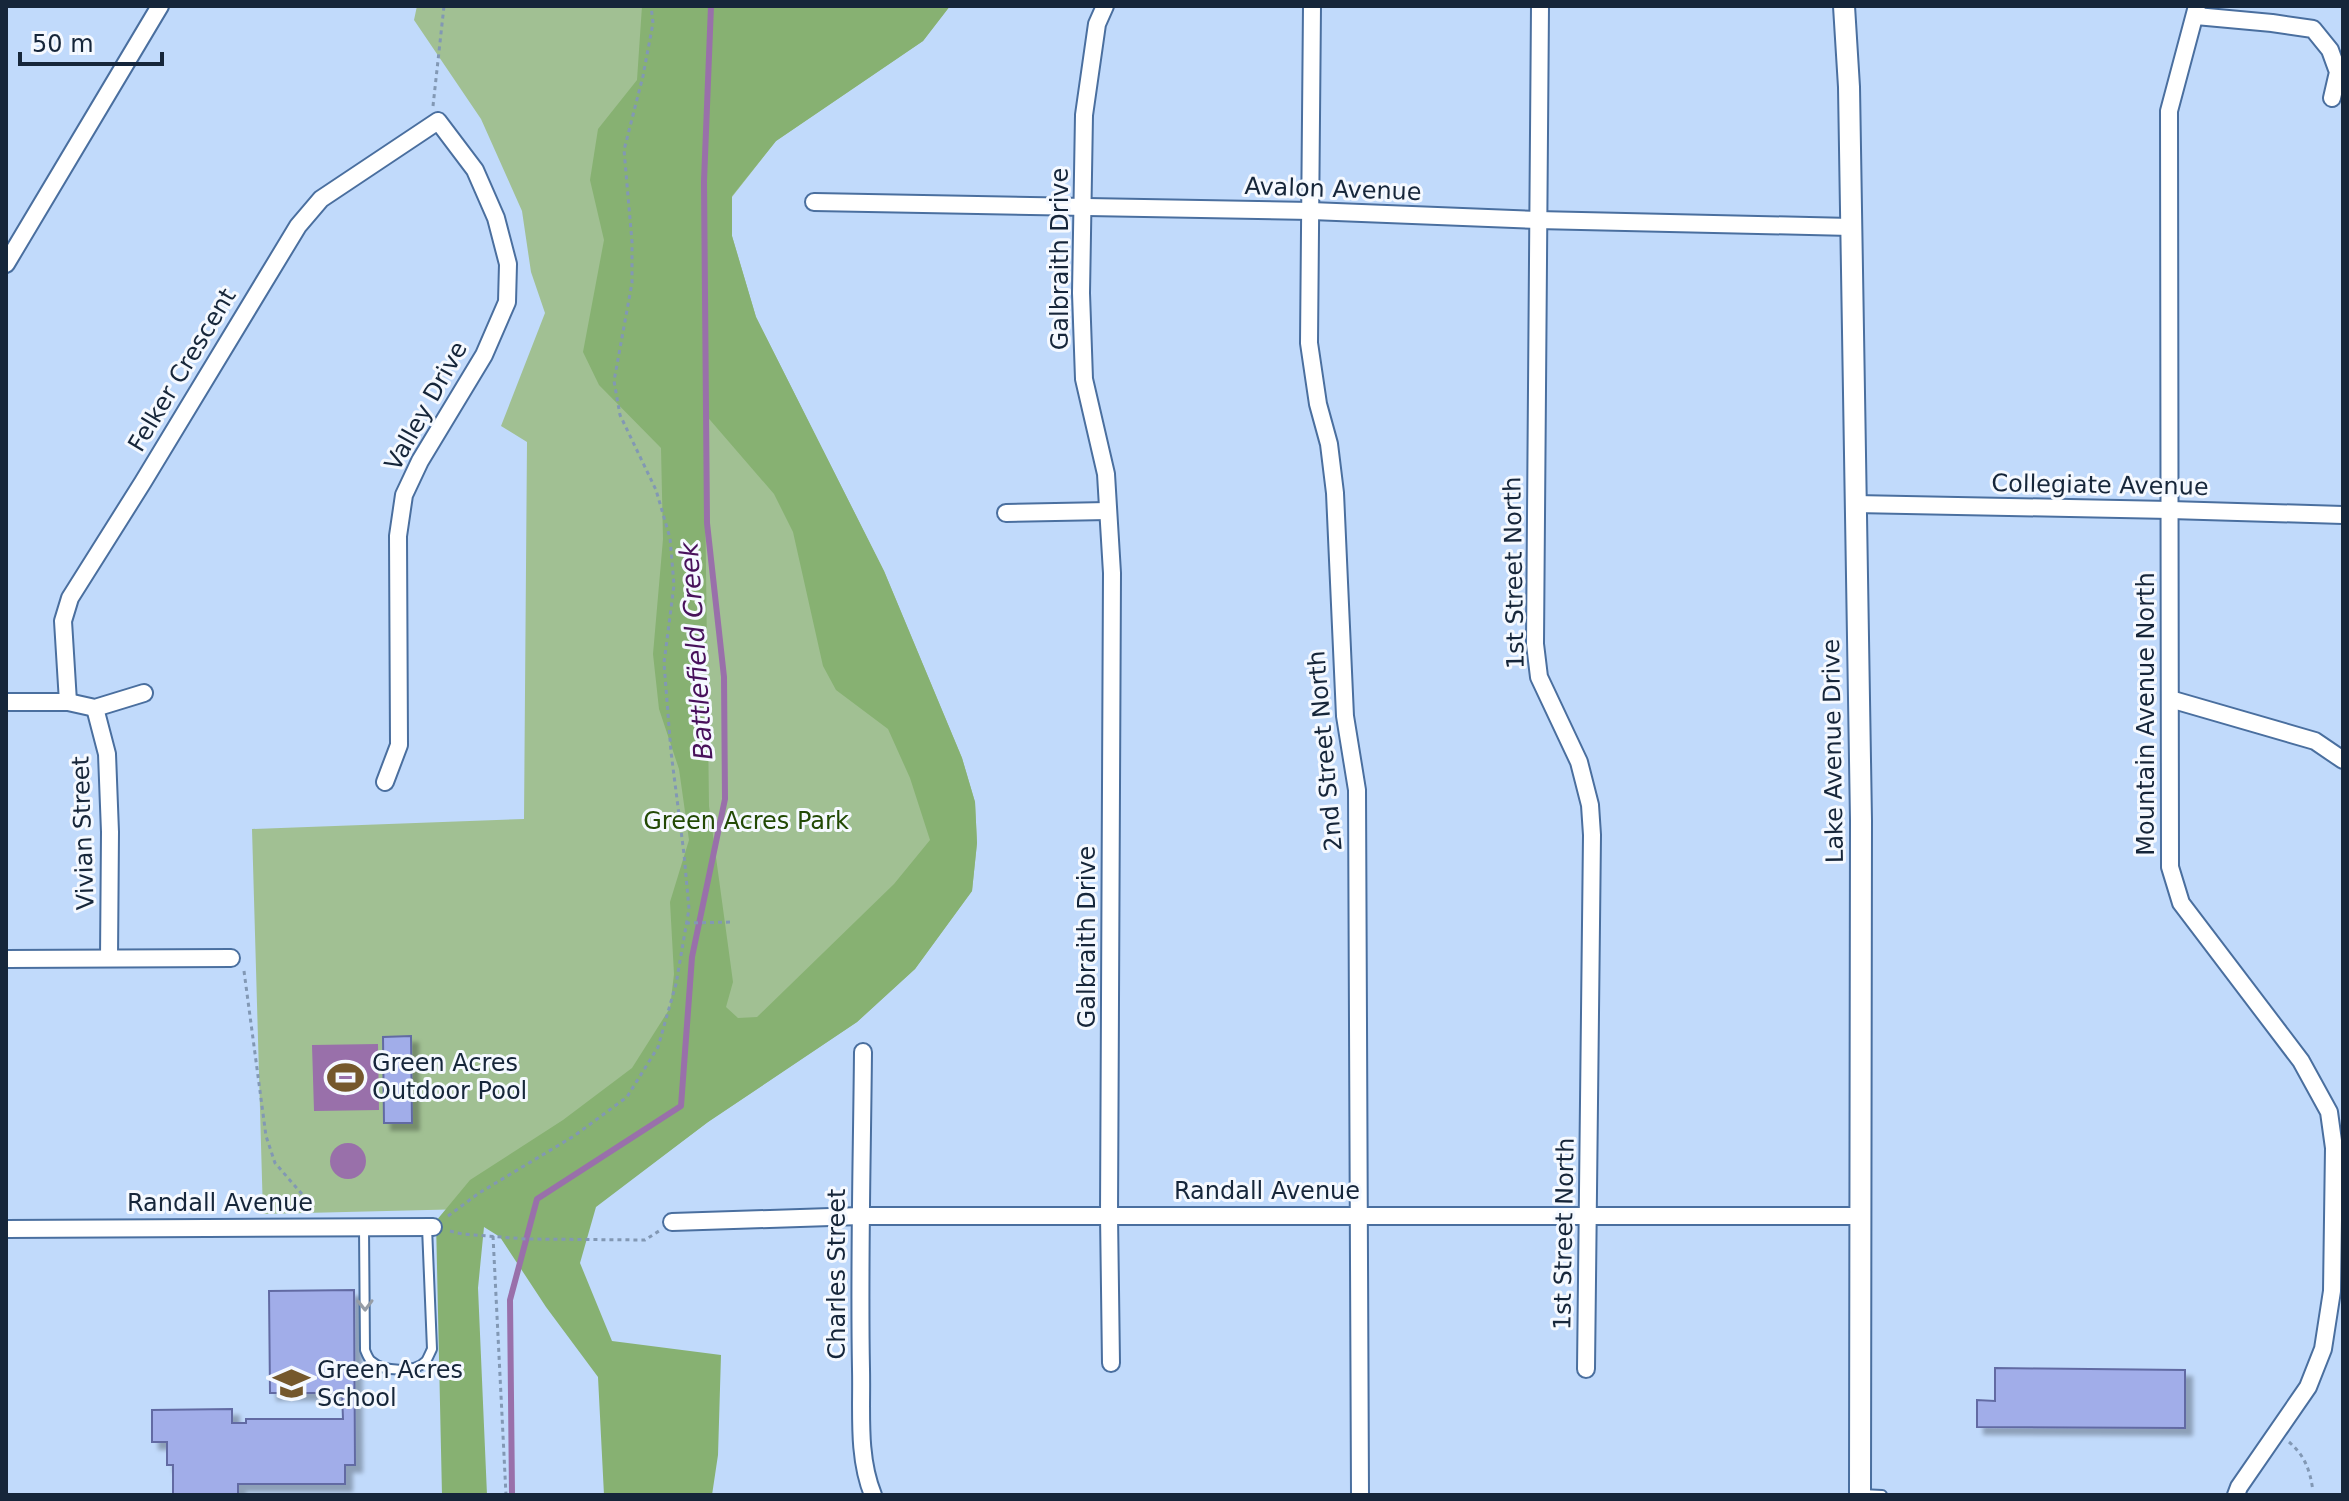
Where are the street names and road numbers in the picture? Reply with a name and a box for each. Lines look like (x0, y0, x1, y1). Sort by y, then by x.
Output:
street label: Galbraith Drive (1046, 168, 1074, 350)
street label: Avalon Avenue (1244, 172, 1422, 206)
street label: Felker Crescent (122, 283, 242, 457)
street label: Valley Drive (379, 337, 473, 475)
street label: Collegiate Avenue (1991, 469, 2209, 501)
street label: 1st Street North (1498, 477, 1530, 669)
street label: Mountain Avenue North (2132, 572, 2160, 856)
street label: Lake Avenue Drive (1817, 639, 1849, 863)
street label: 2nd Street North (1302, 650, 1348, 852)
street label: Vivian Street (66, 756, 100, 910)
street label: Galbraith Drive (1073, 846, 1101, 1028)
street label: 1st Street North (1548, 1138, 1580, 1330)
street label: Randall Avenue (1174, 1177, 1360, 1205)
street label: Charles Street (823, 1188, 851, 1360)
street label: Randall Avenue (127, 1189, 313, 1217)

